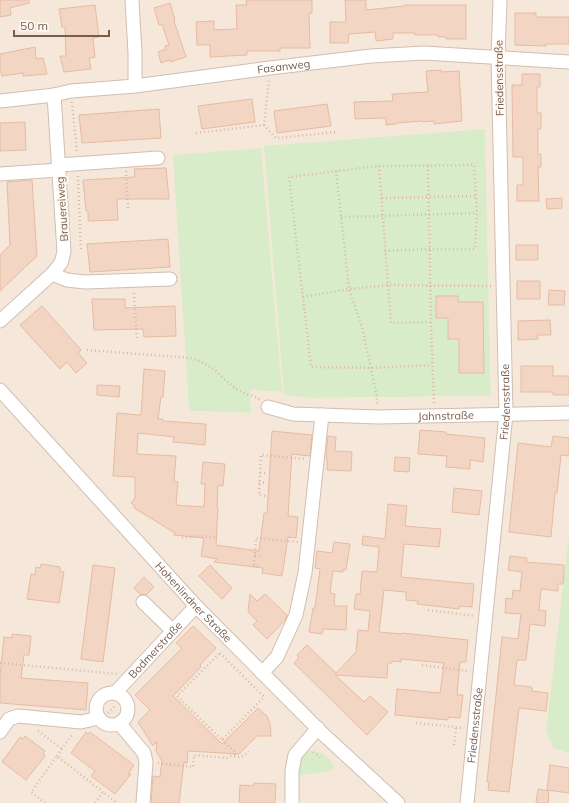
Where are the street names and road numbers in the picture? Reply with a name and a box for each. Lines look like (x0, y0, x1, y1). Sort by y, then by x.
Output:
street label: Friedensstraße (491, 40, 507, 116)
street label: Fasanweg (256, 56, 311, 77)
street label: Brauereiweg (53, 176, 71, 242)
street label: Friedensstraße (496, 364, 513, 441)
street label: Jahnstraße (418, 408, 474, 423)
street label: Hohenlindner Straße (152, 559, 235, 645)
street label: Bodmerstraße (125, 618, 185, 681)
street label: Friedensstraße (464, 687, 486, 764)

